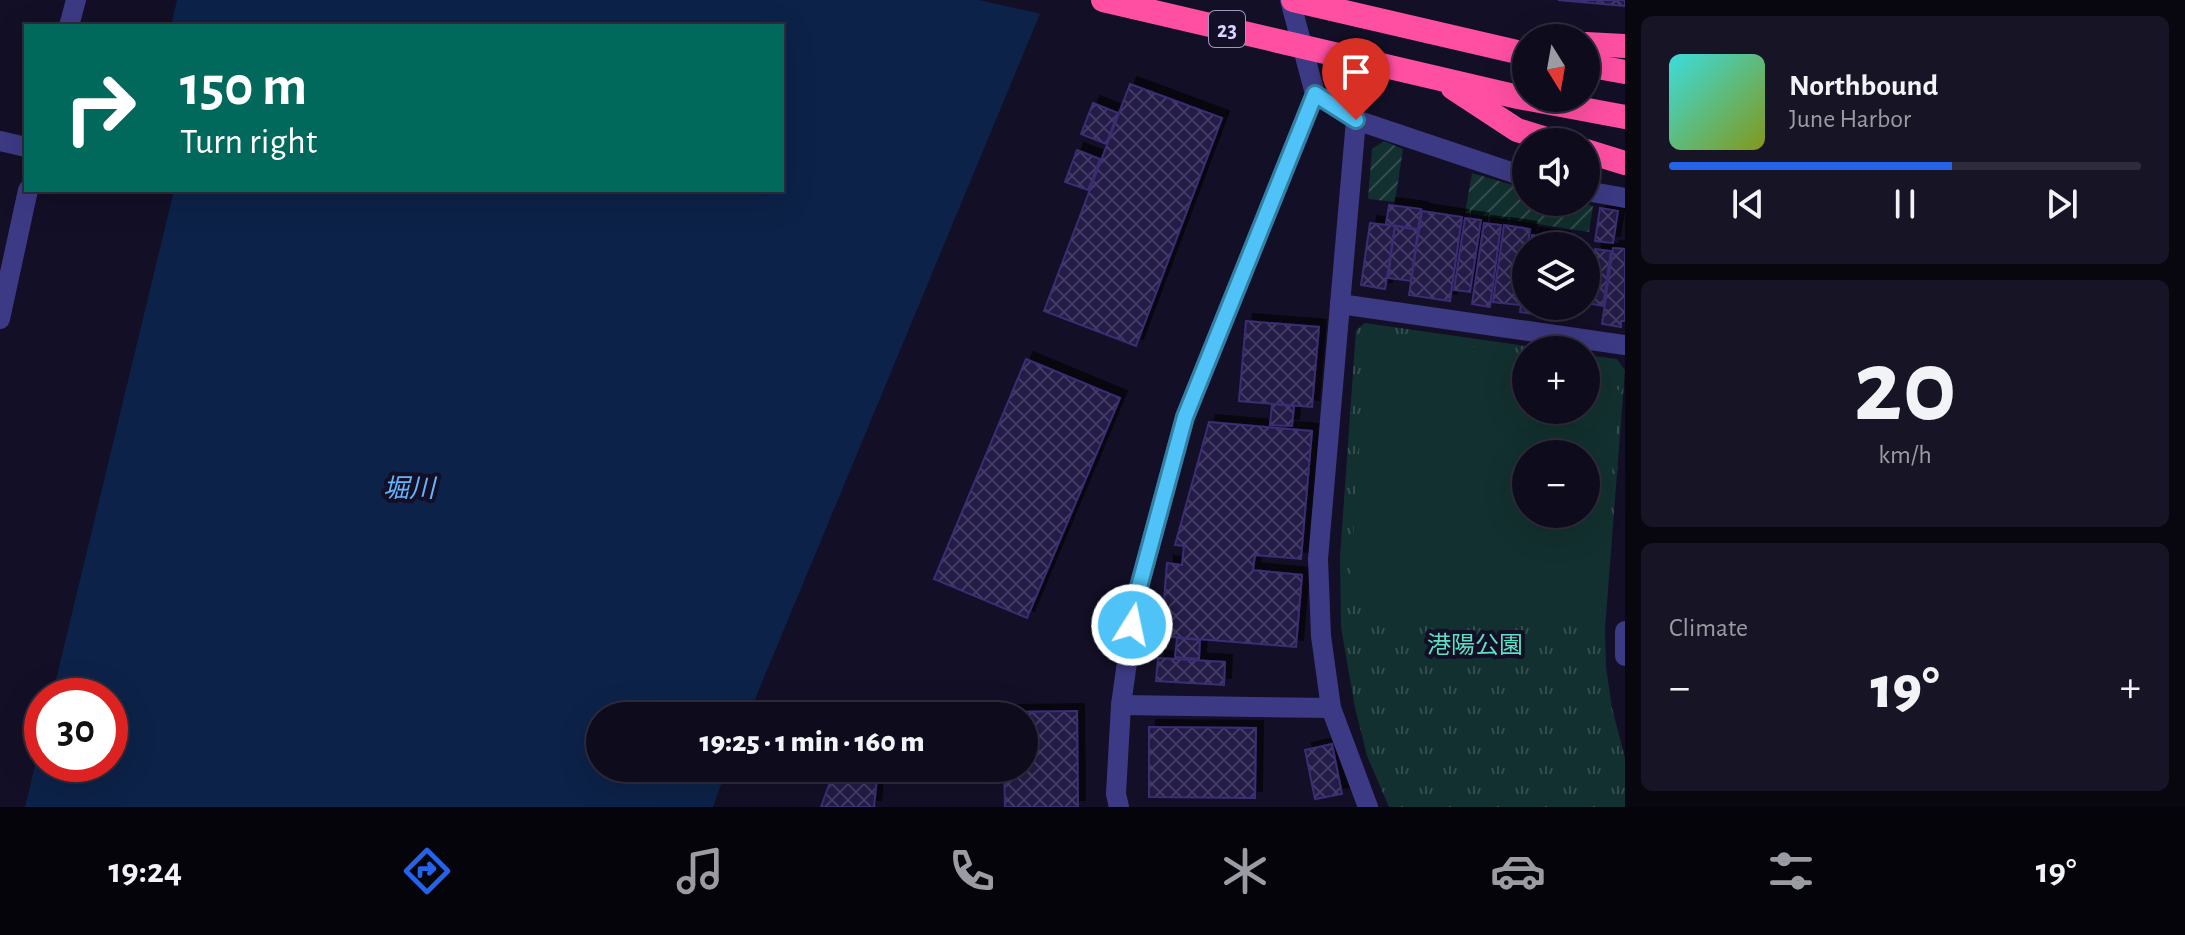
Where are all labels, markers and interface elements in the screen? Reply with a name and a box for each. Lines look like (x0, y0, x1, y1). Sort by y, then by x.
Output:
road number: 23 (1209, 11, 1245, 47)
north arrow (1512, 24, 1600, 112)
map controls (1512, 24, 1600, 528)
pin (1322, 38, 1390, 120)
icon: arrive (1334, 50, 1378, 94)
icon: right (48, 56, 152, 160)
text: 150 m (180, 59, 307, 115)
text: Northbound (1789, 71, 1938, 101)
text: June Harbor (1789, 106, 1911, 132)
text: Turn right (180, 124, 317, 160)
button: sound (1512, 128, 1600, 216)
icon: previous (1726, 182, 1770, 226)
icon: pause (1883, 182, 1927, 226)
icon: next (2040, 182, 2084, 226)
button: layers (1512, 232, 1600, 320)
button: + (1512, 336, 1600, 424)
text: 20 (1853, 336, 1957, 440)
button: − (1512, 440, 1600, 528)
text: km/h (1878, 442, 1932, 468)
water label: 堀川 (383, 475, 438, 502)
position arrow (1090, 583, 1174, 667)
text: Climate (1669, 615, 1748, 641)
park label: 港陽公園 (1427, 632, 1523, 658)
text: 19° (1871, 659, 1939, 719)
text: − (1669, 666, 1690, 710)
text: + (2120, 666, 2141, 710)
speed limit sign: 30 (24, 678, 128, 782)
text: 19:25 · 1 min · 160 m (700, 727, 924, 757)
icon: directions (399, 843, 455, 899)
icon: music (672, 843, 728, 899)
icon: phone (944, 843, 1000, 899)
icon: climate (1217, 843, 1273, 899)
icon: car (1490, 843, 1546, 899)
icon: filters (1763, 843, 1819, 899)
text: 19:24 (108, 853, 182, 889)
text: 19° (2036, 853, 2077, 889)

